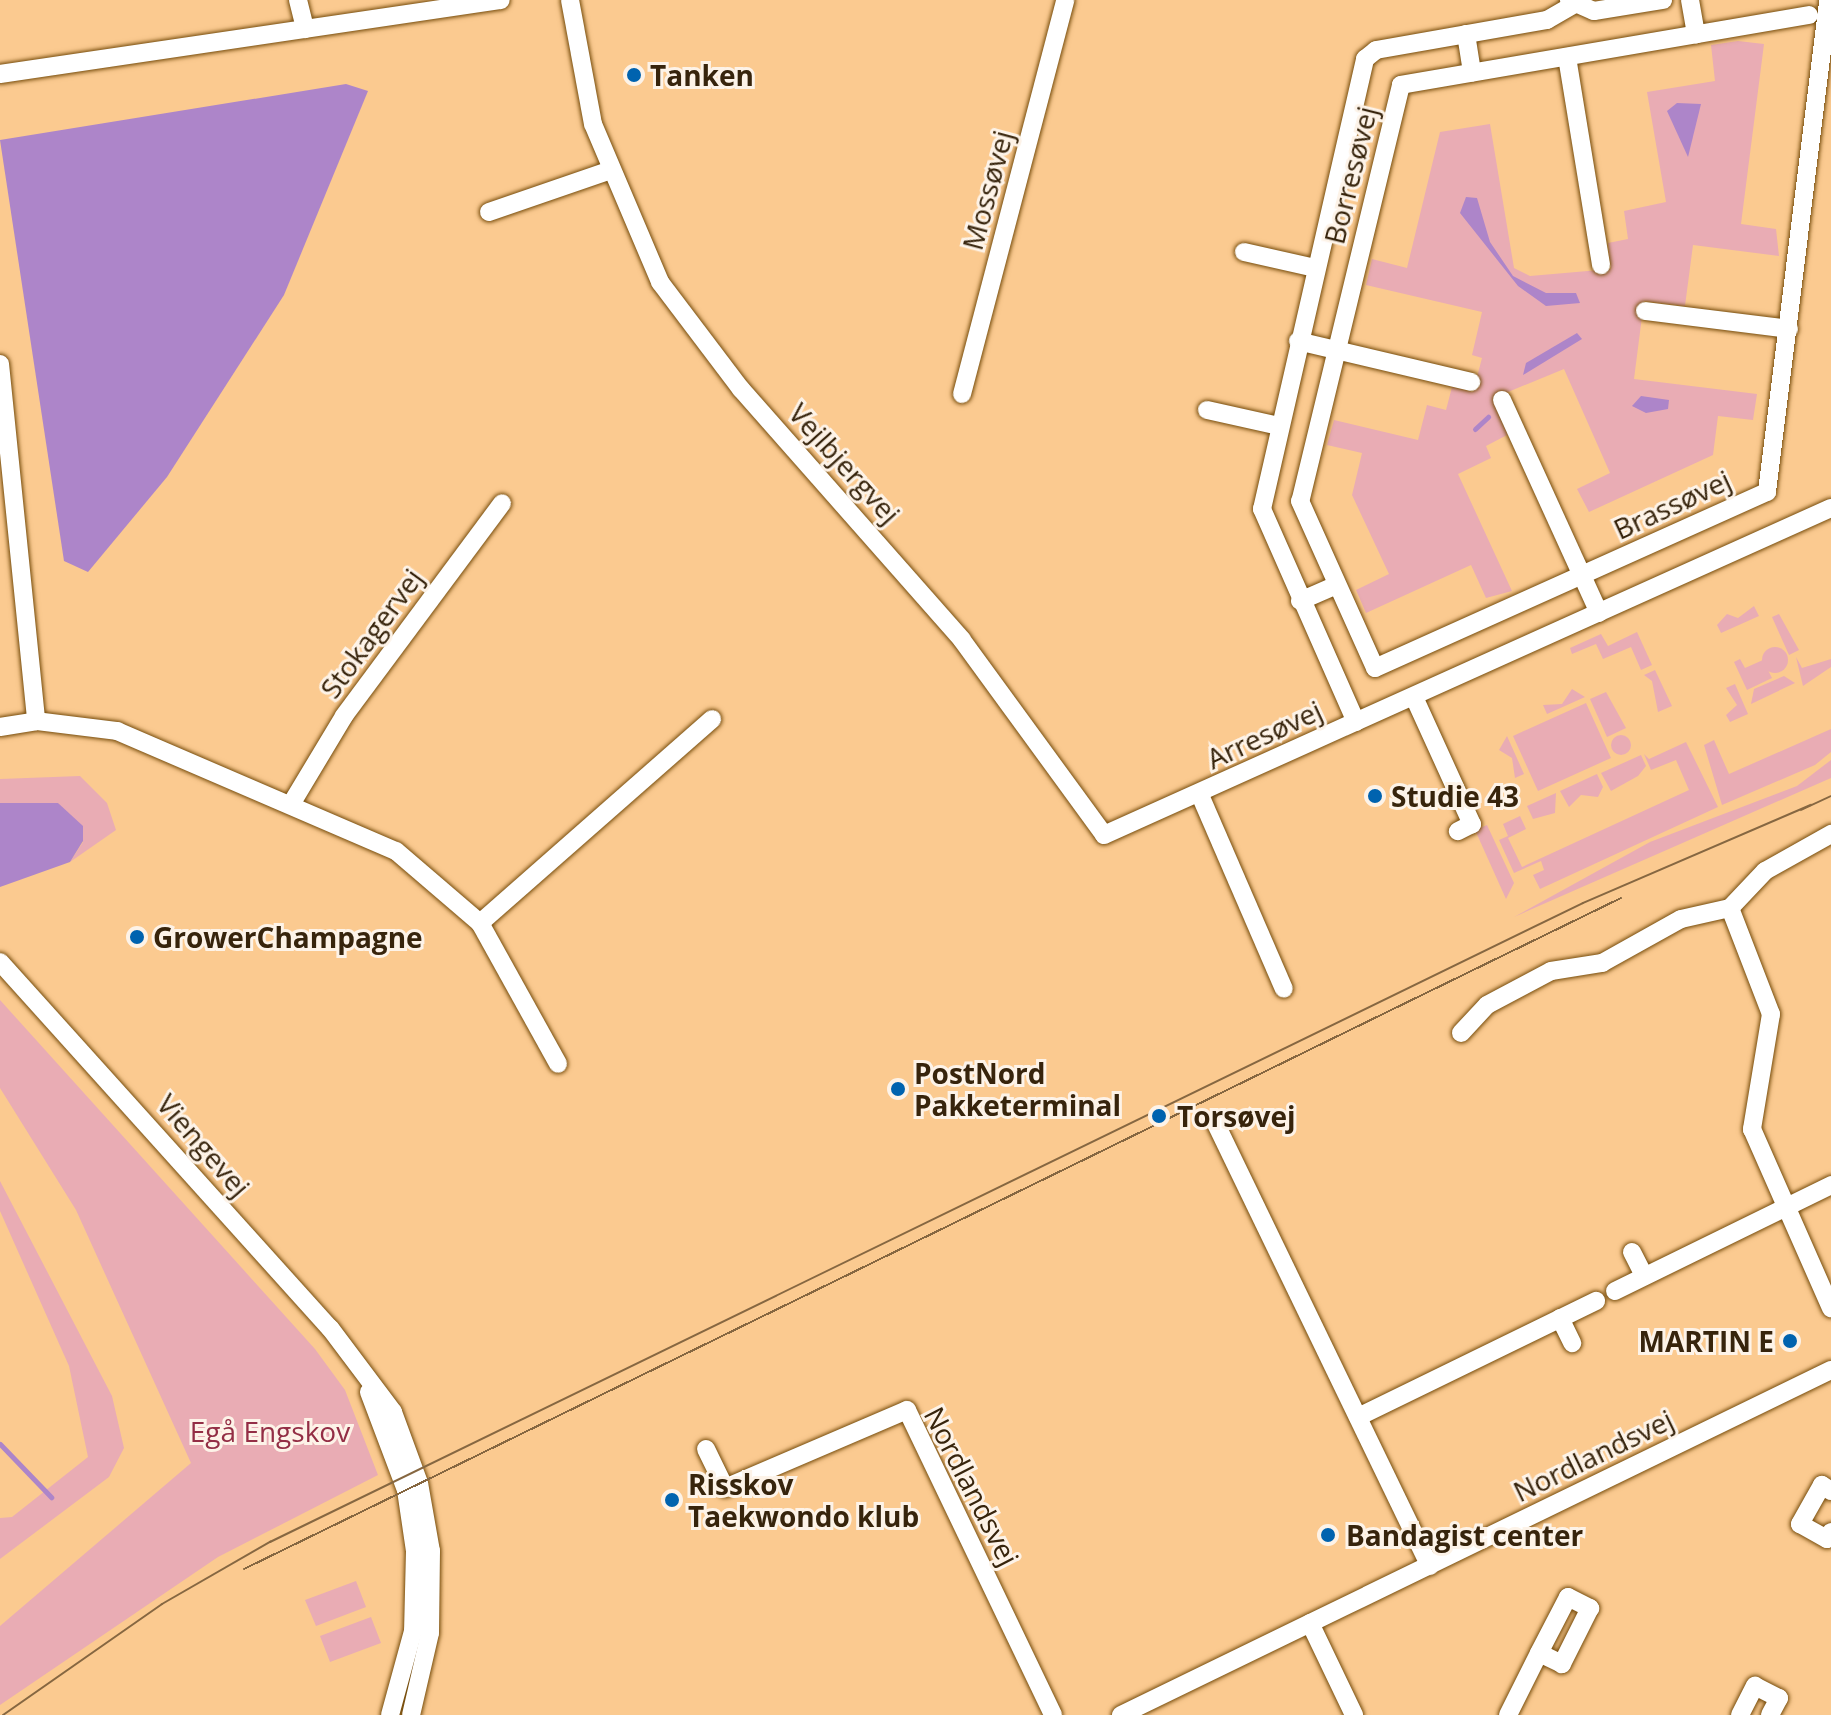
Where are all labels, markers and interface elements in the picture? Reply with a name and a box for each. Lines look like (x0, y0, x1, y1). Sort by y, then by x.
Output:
place label: Tanken (650, 58, 754, 92)
marker: Tanken (625, 66, 643, 84)
street label: Borresøvej (1317, 103, 1383, 247)
street label: Mossøvej (955, 127, 1019, 253)
street label: Vejlbjergvej (782, 396, 908, 530)
street label: Brassøvej (1608, 462, 1736, 546)
street label: Stokagervej (313, 562, 429, 704)
street label: Arresøvej (1201, 693, 1327, 775)
place label: Studie 43 (1391, 779, 1519, 813)
marker: Studie 43 (1366, 787, 1384, 805)
place label: GrowerChampagne (153, 920, 423, 954)
marker: GrowerChampagne (128, 928, 146, 946)
place label: PostNord Pakketerminal (914, 1056, 1121, 1122)
marker: PostNord Pakketerminal (889, 1080, 907, 1098)
street label: Viengevej (151, 1087, 257, 1203)
place label: Torsøvej (1177, 1099, 1296, 1133)
marker: Torsøvej (1148, 1105, 1170, 1127)
place label: MARTIN E (1639, 1324, 1774, 1358)
marker: MARTIN E (1781, 1332, 1799, 1350)
street label: Nordlandsvej (918, 1401, 1026, 1571)
street label: Nordlandsvej (1508, 1402, 1678, 1508)
park label: Egå Engskov (190, 1414, 350, 1448)
place label: Risskov Taekwondo klub (688, 1467, 919, 1533)
marker: Risskov Taekwondo klub (663, 1491, 681, 1509)
place label: Bandagist center (1346, 1518, 1583, 1552)
marker: Bandagist center (1317, 1524, 1339, 1546)

